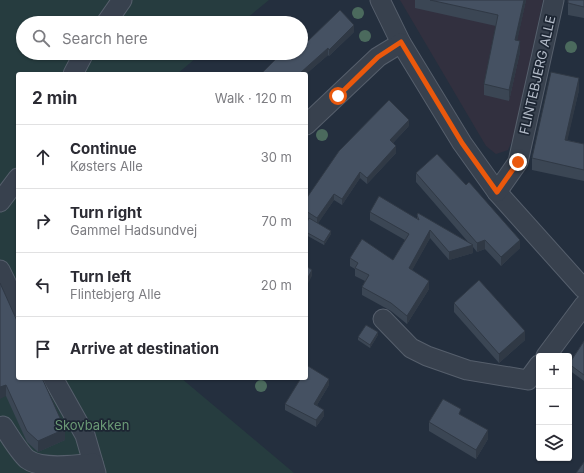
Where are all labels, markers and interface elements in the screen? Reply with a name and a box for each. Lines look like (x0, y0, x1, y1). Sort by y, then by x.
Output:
street label: FLINTEBJERG ALLE (516, 14, 558, 136)
search box (16, 16, 308, 60)
icon: search (30, 27, 52, 49)
text: Search here (62, 29, 148, 48)
route start (329, 87, 347, 105)
text: 2 min (32, 88, 77, 108)
text: Walk · 120 m (215, 90, 292, 106)
text: Continue (70, 139, 137, 158)
icon: ahead (32, 146, 54, 168)
text: 30 m (261, 149, 292, 165)
route end (509, 153, 527, 171)
text: Køsters Alle (70, 158, 143, 174)
text: Turn right (70, 203, 142, 222)
icon: right (32, 210, 54, 232)
text: 70 m (262, 213, 292, 229)
text: Gammel Hadsundvej (70, 222, 197, 238)
text: Turn left (70, 267, 131, 286)
icon: left (32, 274, 54, 296)
text: 20 m (261, 277, 292, 293)
text: Flintebjerg Alle (70, 286, 161, 302)
icon: arrive (32, 338, 54, 360)
text: Arrive at destination (70, 339, 219, 358)
map controls (536, 353, 572, 461)
button: + (536, 353, 572, 389)
button: − (536, 389, 572, 425)
park label: Skovbakken (55, 417, 129, 433)
button: layers (536, 425, 572, 461)

